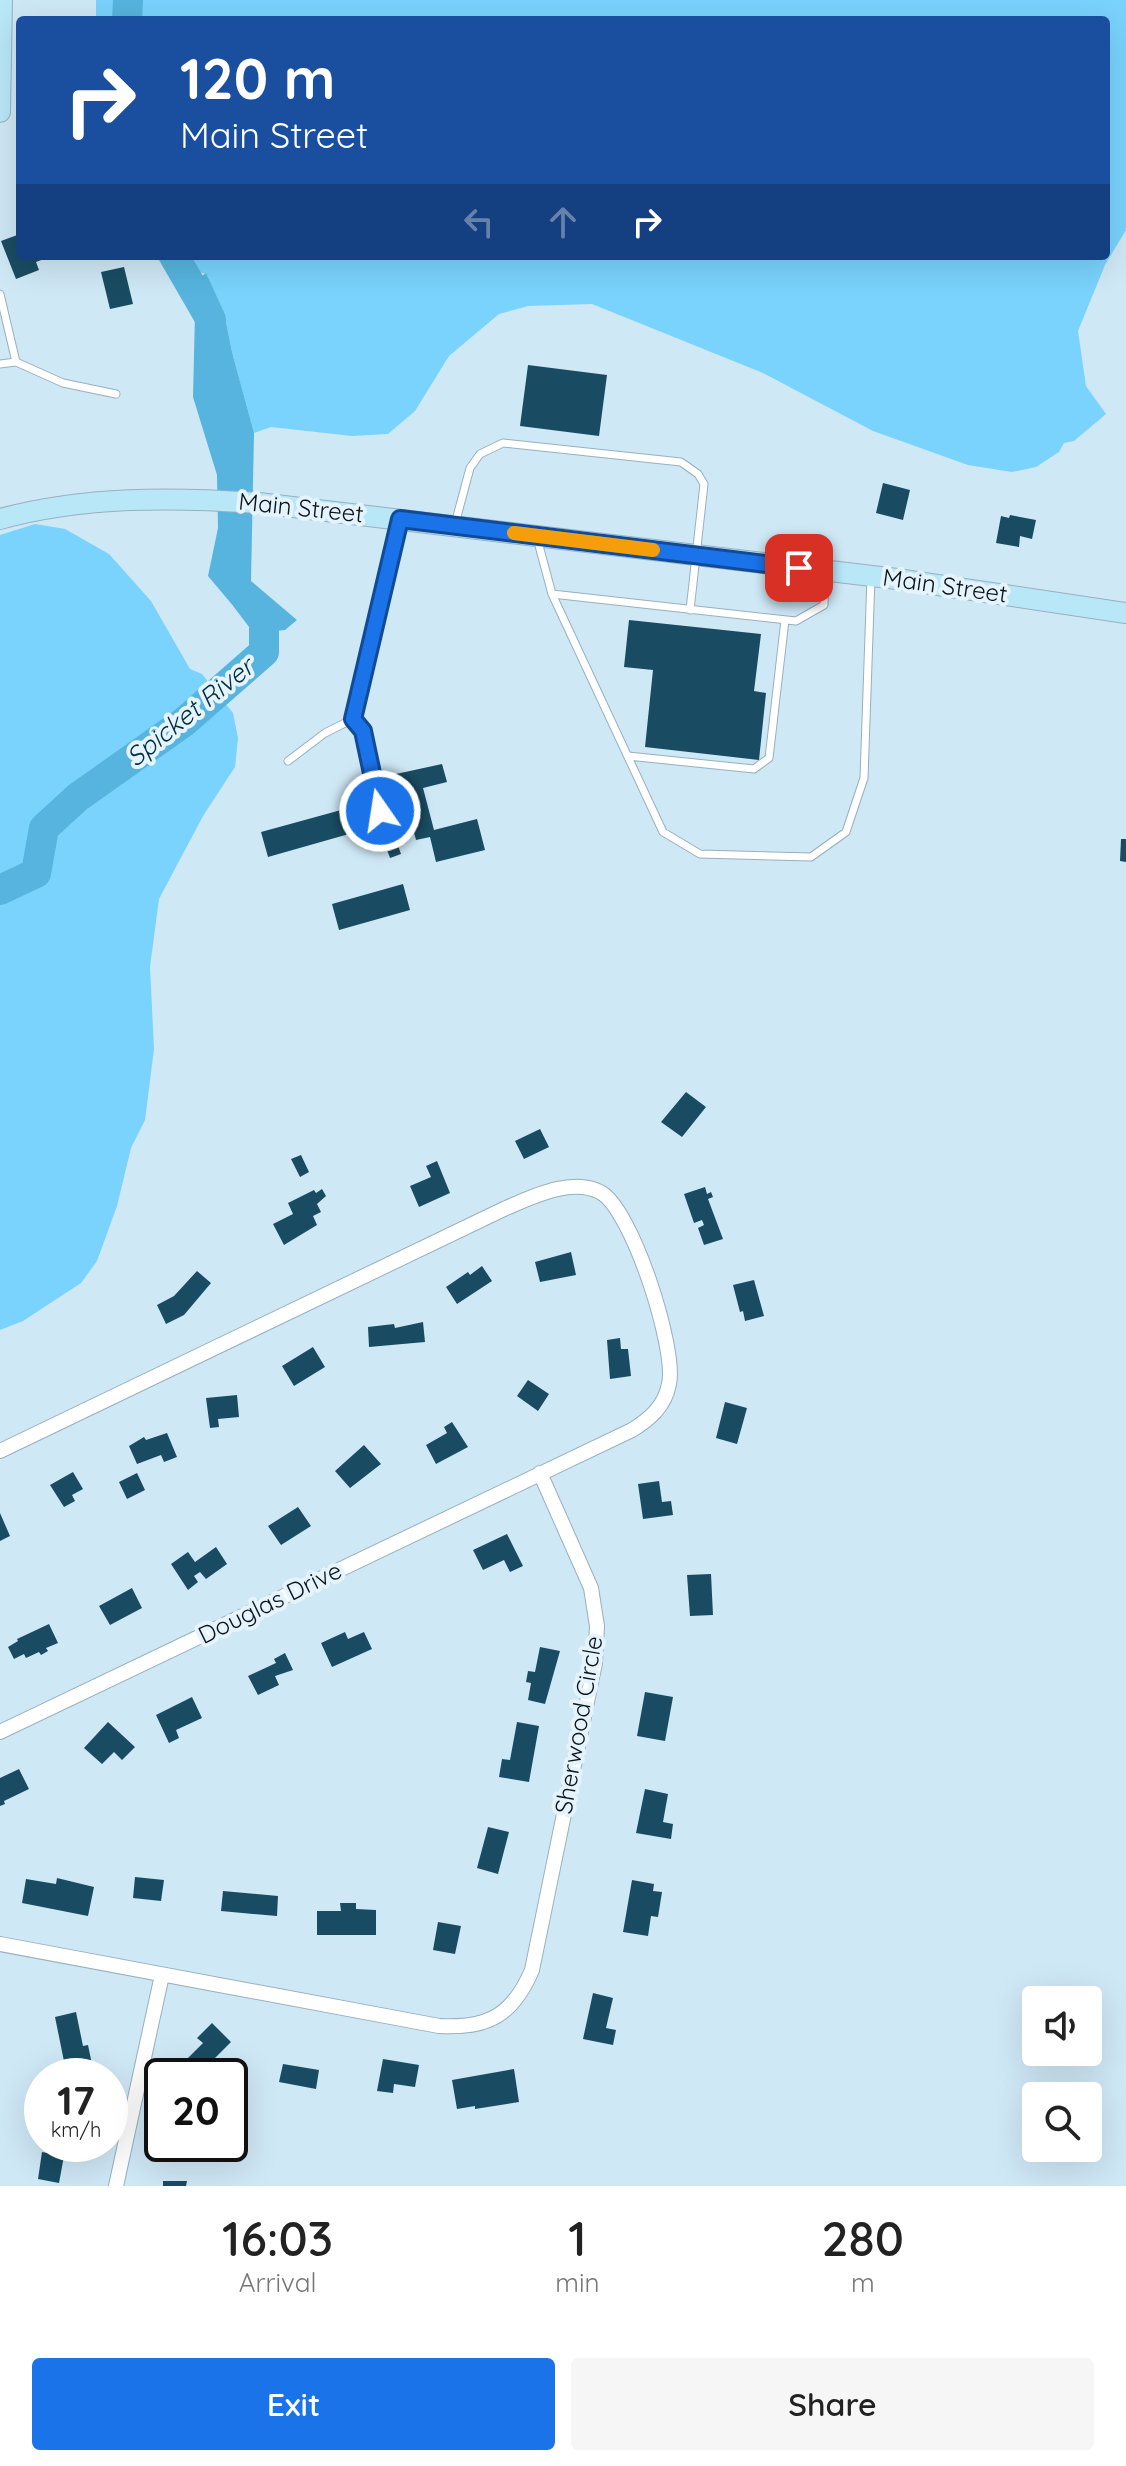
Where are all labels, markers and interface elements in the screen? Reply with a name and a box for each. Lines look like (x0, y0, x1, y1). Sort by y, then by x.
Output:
text: 120 m (180, 43, 335, 113)
icon: right (48, 48, 152, 152)
text: Main Street (180, 112, 368, 157)
icon: left (457, 200, 501, 244)
icon: ahead (541, 200, 585, 244)
icon: right (625, 200, 669, 244)
street label: Main Street (237, 486, 365, 528)
pin (765, 534, 833, 602)
icon: arrive (777, 546, 821, 590)
street label: Main Street (881, 561, 1009, 609)
water label: Spicket River (119, 648, 262, 773)
position arrow (338, 769, 422, 853)
street label: Douglas Drive (193, 1554, 346, 1650)
street label: Sherwood Circle (548, 1634, 608, 1816)
map controls (1022, 1986, 1102, 2162)
button: sound (1022, 1986, 1102, 2066)
speed limit sign: 20 (144, 2058, 248, 2162)
text: 17 (57, 2075, 95, 2125)
button: search (1022, 2082, 1102, 2162)
text: km/h (51, 2117, 101, 2142)
text: 16:03 (222, 2208, 333, 2268)
text: 1 (568, 2208, 587, 2268)
text: 280 (822, 2208, 904, 2268)
text: Arrival (239, 2266, 317, 2299)
text: min (555, 2266, 600, 2299)
text: m (851, 2266, 875, 2299)
button: Exit (32, 2358, 555, 2450)
button: Share (571, 2358, 1094, 2450)

